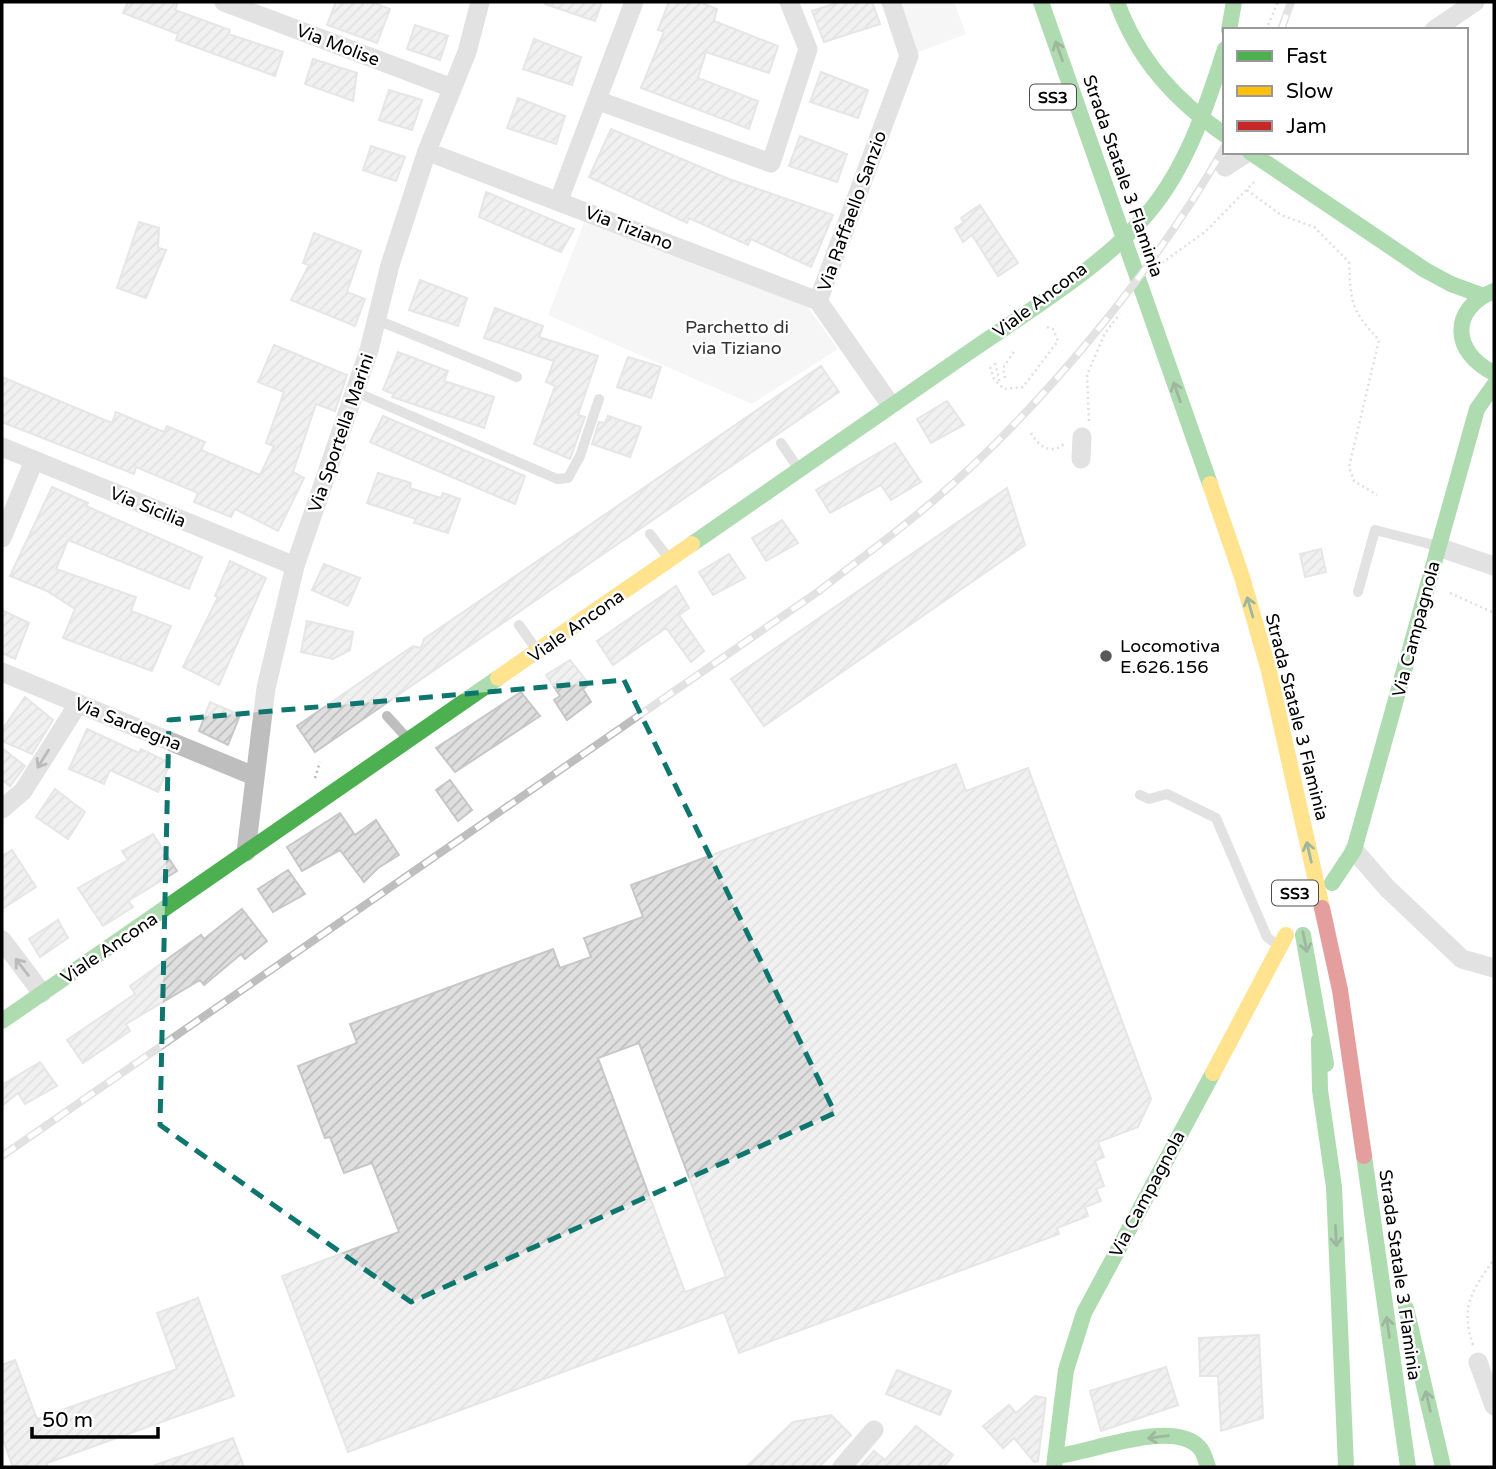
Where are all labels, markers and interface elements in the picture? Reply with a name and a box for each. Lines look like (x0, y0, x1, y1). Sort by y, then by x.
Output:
street label: Via Molise (293, 19, 383, 71)
legend (1223, 28, 1468, 154)
one-way arrow (1051, 40, 1064, 62)
text: Fast (1286, 44, 1327, 69)
street label: Strada Statale 3 Flaminia (1078, 72, 1168, 280)
text: Slow (1286, 79, 1334, 104)
road number: SS3 (1030, 85, 1076, 110)
text: Jam (1286, 114, 1327, 139)
street label: Via Raffaello Sanzio (813, 128, 891, 294)
street label: Via Tiziano (582, 201, 676, 255)
street label: Viale Ancona (989, 257, 1091, 343)
park label: Parchetto di via Tiziano (685, 316, 789, 359)
street label: Via Sportella Marini (303, 351, 379, 515)
one-way arrow (1170, 381, 1182, 403)
street label: Via Sicilia (107, 482, 189, 532)
street label: Via Campagnola (1387, 559, 1445, 699)
street label: Viale Ancona (524, 585, 628, 667)
one-way arrow (1243, 596, 1256, 618)
street label: Strada Statale 3 Flaminia (1261, 611, 1333, 823)
place label: Locomotiva E.626.156 (1120, 635, 1220, 678)
marker: Locomotiva E.626.156 (1098, 648, 1114, 664)
street label: Via Sardegna (71, 693, 185, 755)
one-way arrow (36, 749, 50, 769)
one-way arrow (1302, 841, 1315, 864)
road number: SS3 (1272, 880, 1318, 906)
street label: Viale Ancona (56, 908, 162, 988)
one-way arrow (1298, 930, 1312, 953)
one-way arrow (14, 958, 29, 976)
street label: Via Campagnola (1104, 1127, 1190, 1261)
street label: Strada Statale 3 Flaminia (1374, 1168, 1426, 1382)
one-way arrow (1329, 1224, 1342, 1247)
one-way arrow (1381, 1316, 1394, 1339)
one-way arrow (1421, 1390, 1434, 1413)
scale bar (32, 1396, 158, 1440)
text: 50 m (42, 1408, 93, 1433)
one-way arrow (1147, 1431, 1170, 1444)

